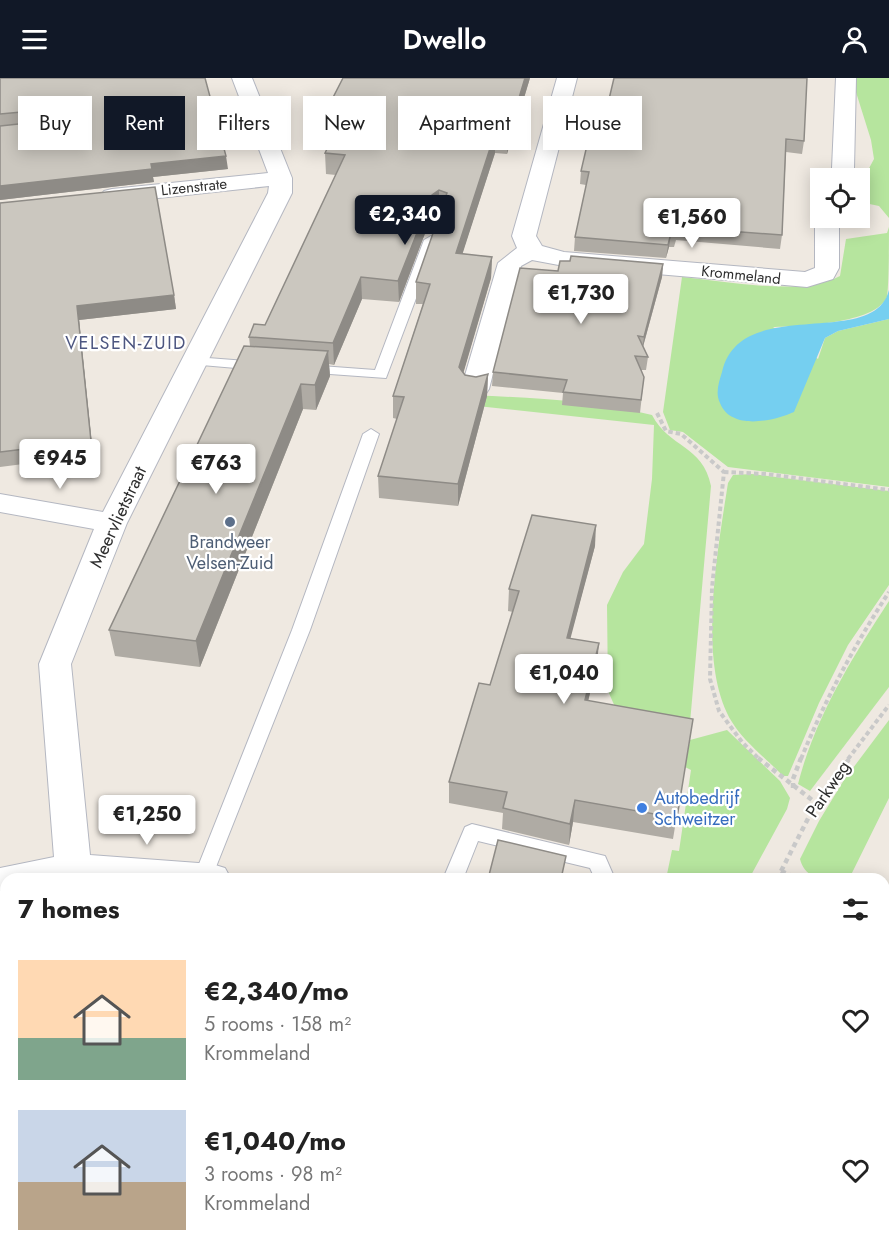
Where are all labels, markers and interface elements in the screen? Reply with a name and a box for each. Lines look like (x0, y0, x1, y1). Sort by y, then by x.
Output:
text: Dwello (403, 20, 486, 59)
icon: menu (18, 23, 51, 56)
icon: person (838, 23, 871, 56)
chip: Buy (18, 96, 92, 150)
chip: Rent (104, 96, 185, 150)
chip: Filters (197, 96, 291, 150)
chip: New (303, 96, 386, 150)
chip: Apartment (398, 96, 531, 150)
chip: House (543, 96, 642, 150)
map controls (810, 168, 870, 228)
button: locate (810, 168, 870, 228)
street label: Lizenstrate (160, 173, 228, 201)
pin: €2,340 (356, 195, 454, 246)
pin: €1,560 (643, 198, 741, 249)
text: €2,340 (369, 200, 441, 229)
text: €1,560 (657, 203, 727, 232)
street label: Krommeland (700, 260, 782, 290)
pin: €1,730 (532, 274, 630, 325)
text: €1,730 (547, 279, 615, 308)
district label: VELSEN-ZUID (65, 330, 187, 356)
pin: €945 (24, 439, 96, 490)
text: €945 (33, 444, 87, 473)
pin: €763 (180, 444, 252, 495)
text: €763 (191, 449, 241, 478)
street label: Meervlietstraat (83, 461, 153, 572)
marker: Brandweer Velsen-Zuid (223, 515, 237, 529)
place label: Brandweer Velsen-Zuid (186, 529, 274, 576)
pin: €1,040 (515, 654, 613, 705)
text: €1,040 (529, 659, 599, 688)
street label: Parkweg (799, 755, 857, 823)
place label: Autobedrijf Schweitzer (654, 785, 740, 832)
pin: €1,250 (98, 795, 196, 846)
text: €1,250 (112, 800, 182, 829)
marker: Autobedrijf Schweitzer (635, 801, 649, 815)
text: 7 homes (18, 890, 120, 928)
icon: filters (839, 893, 872, 926)
text: €2,340/mo (204, 972, 349, 1010)
icon: home (66, 984, 138, 1056)
icon: heart (839, 1004, 872, 1037)
text: 5 rooms · 158 m² (204, 1010, 351, 1039)
text: Krommeland (204, 1039, 310, 1068)
text: €1,040/mo (204, 1122, 346, 1160)
icon: home (66, 1134, 138, 1206)
icon: heart (839, 1154, 872, 1187)
text: 3 rooms · 98 m² (204, 1160, 342, 1189)
text: Krommeland (204, 1189, 310, 1218)

